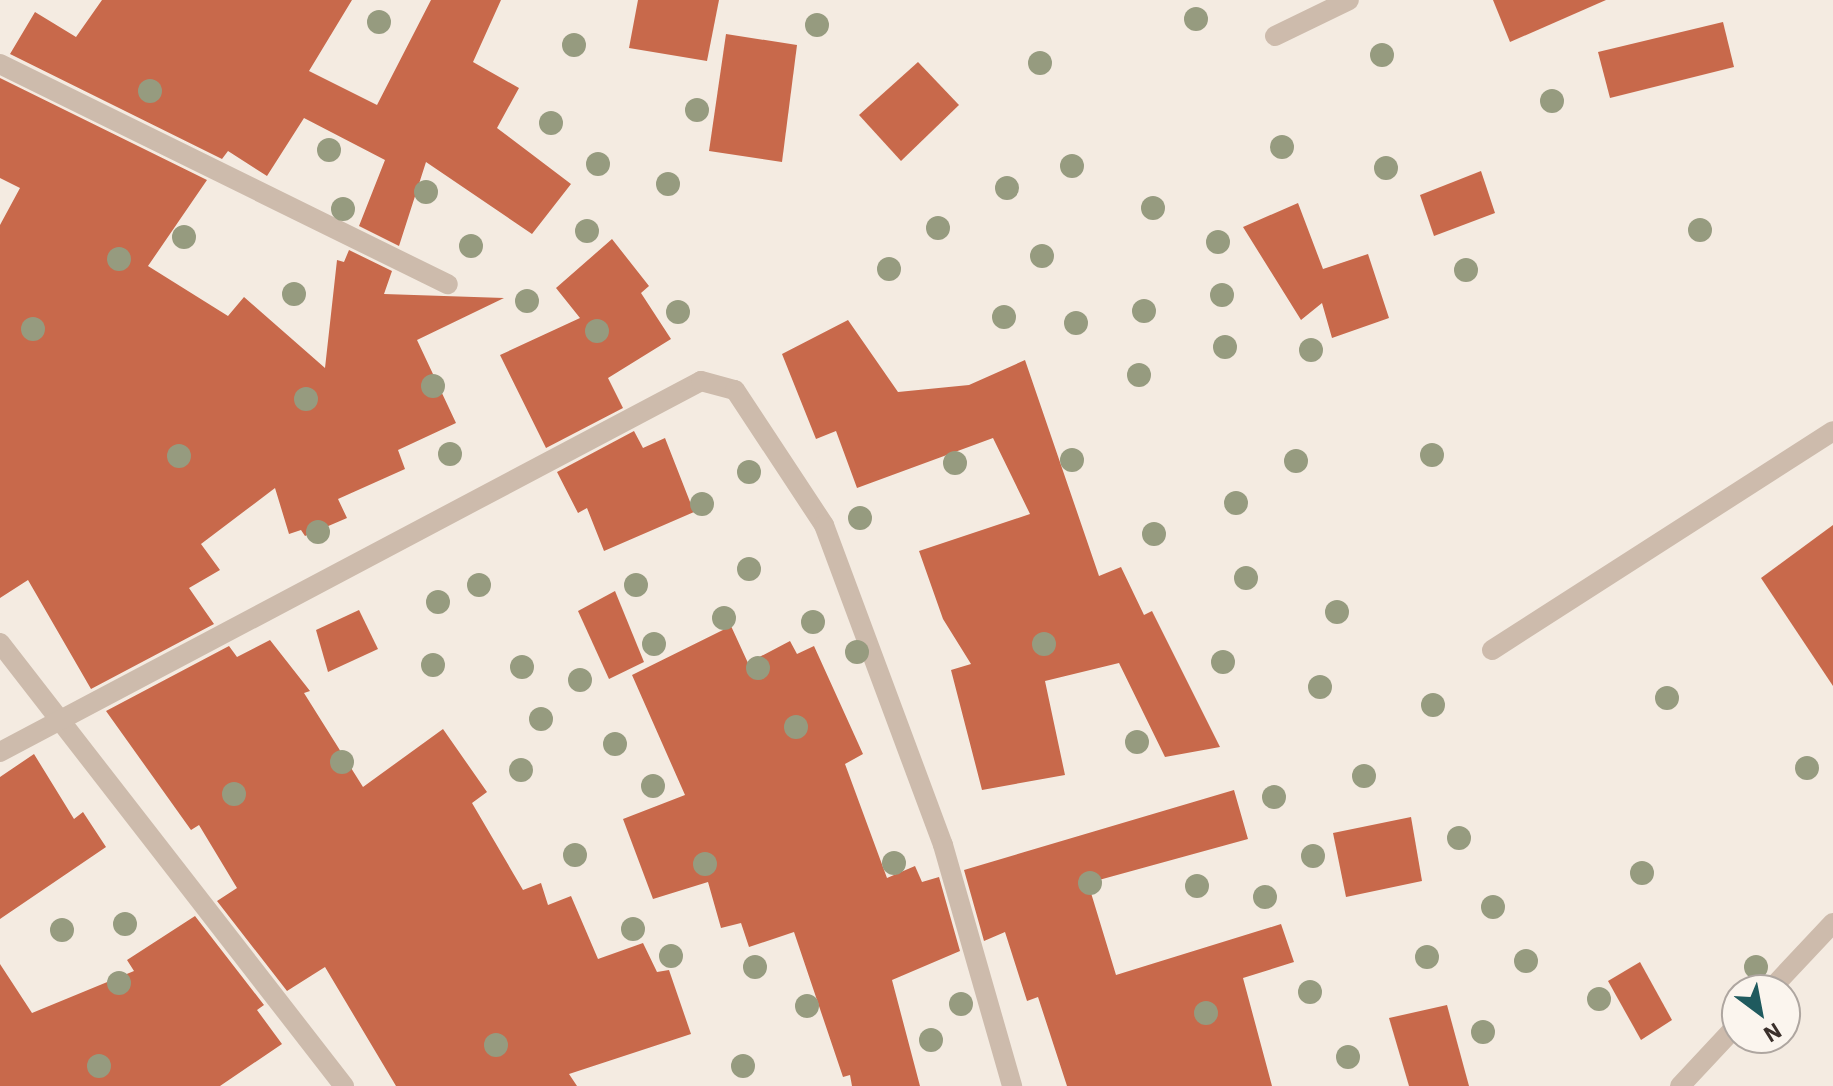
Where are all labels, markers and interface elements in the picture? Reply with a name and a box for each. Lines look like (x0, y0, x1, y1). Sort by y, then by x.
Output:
north arrow (1721, 974, 1801, 1054)
text: N (1758, 1017, 1787, 1050)

